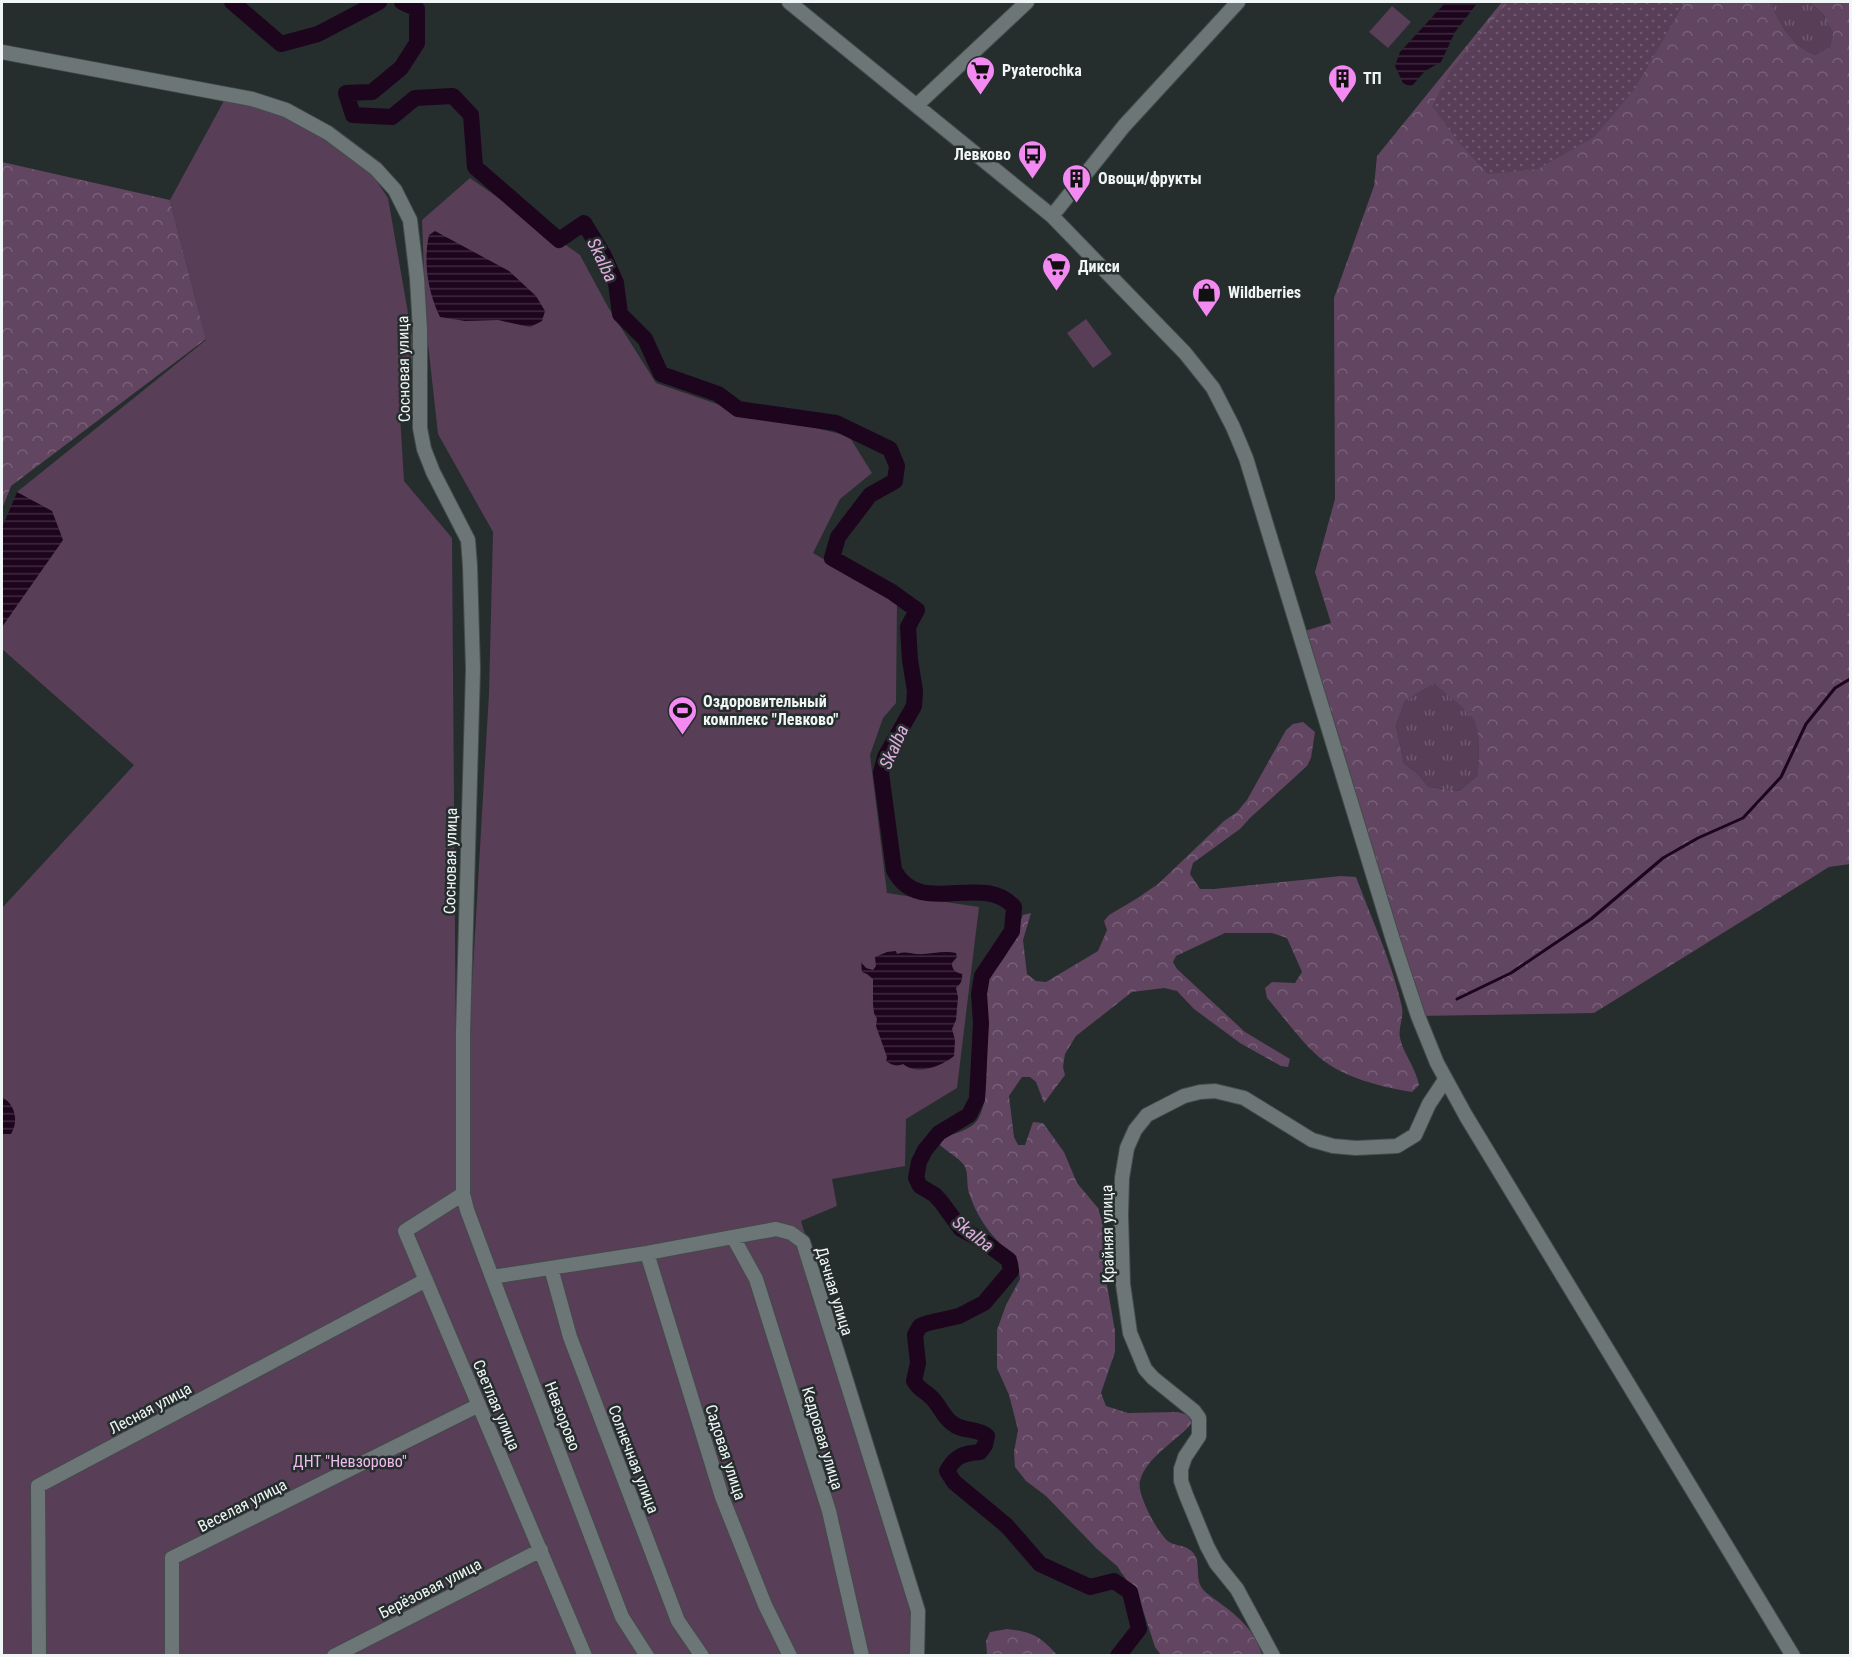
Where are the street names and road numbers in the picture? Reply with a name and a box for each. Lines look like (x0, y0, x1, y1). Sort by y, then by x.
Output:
street label: Сосновая улица (393, 316, 414, 422)
street label: Сосновая улица (440, 808, 461, 914)
street label: Крайняя улица (1097, 1185, 1118, 1283)
street label: Дачная улица (812, 1244, 857, 1338)
street label: Светлая улица (469, 1357, 524, 1453)
street label: Лесная улица (106, 1379, 195, 1438)
street label: Невзорово (541, 1379, 584, 1454)
street label: Кедровая улица (798, 1384, 847, 1492)
street label: Солнечная улица (604, 1402, 663, 1516)
street label: Садовая улица (701, 1402, 750, 1502)
street label: Веселая улица (195, 1475, 290, 1536)
street label: Берёзовая улица (376, 1554, 485, 1622)

